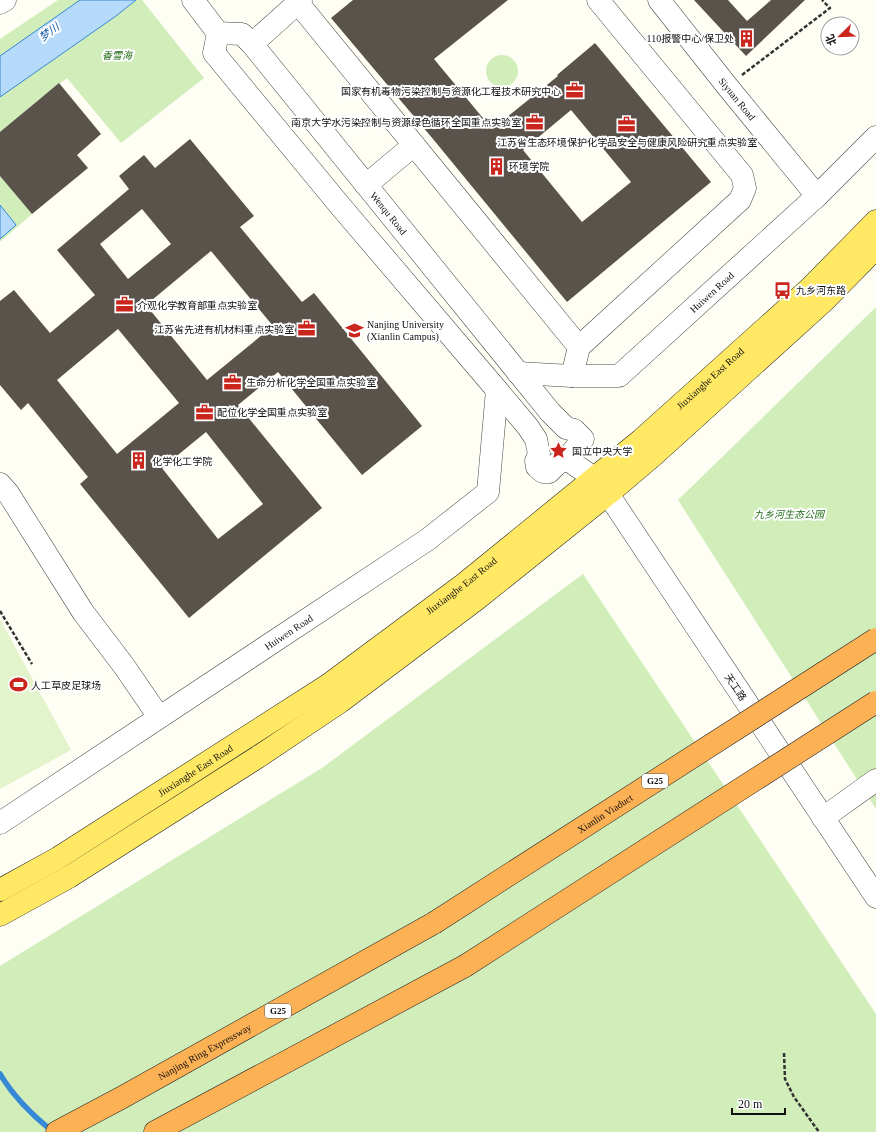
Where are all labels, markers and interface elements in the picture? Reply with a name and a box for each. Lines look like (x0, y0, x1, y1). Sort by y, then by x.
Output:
north arrow (820, 16, 860, 56)
water label: 梦川 (37, 20, 62, 43)
building icon: 110报警中心/保卫处 (737, 28, 757, 48)
place label: 110报警中心/保卫处 (647, 33, 734, 44)
text: 北 (823, 33, 838, 47)
park label: 香雪海 (102, 50, 134, 61)
street label: Siyuan Road (716, 76, 758, 122)
office icon: 国家有机毒物污染控制与资源化工程技术研究中心 (564, 81, 584, 101)
place label: 国家有机毒物污染控制与资源化工程技术研究中心 (341, 86, 561, 97)
office icon: 南京大学水污染控制与资源绿色循环全国重点实验室 (524, 112, 544, 132)
office icon: 江苏省生态环境保护化学品安全与健康风险研究重点实验室 (617, 115, 637, 135)
place label: 南京大学水污染控制与资源绿色循环全国重点实验室 (291, 117, 521, 128)
place label: 江苏省生态环境保护化学品安全与健康风险研究重点实验室 (497, 137, 757, 148)
building icon: 环境学院 (486, 156, 506, 176)
place label: 环境学院 (509, 161, 549, 172)
street label: Wenqu Road (368, 190, 409, 237)
street label: Huiwen Road (688, 270, 736, 315)
bus stop icon: 九乡河东路 (773, 280, 793, 300)
place label: 九乡河东路 (796, 285, 846, 296)
office icon: 介观化学教育部重点实验室 (114, 295, 134, 315)
place label: 介观化学教育部重点实验室 (137, 300, 257, 311)
office icon: 江苏省先进有机材料重点实验室 (297, 319, 317, 339)
place label: Nanjing University (Xianlin Campus) (367, 319, 444, 343)
school or university icon: Nanjing University (Xianlin Campus) (344, 320, 364, 340)
place label: 江苏省先进有机材料重点实验室 (154, 324, 294, 335)
street label: Jiuxianghe East Road (674, 345, 746, 412)
office icon: 生命分析化学全国重点实验室 (223, 372, 243, 392)
place label: 生命分析化学全国重点实验室 (246, 377, 376, 388)
office icon: 配位化学全国重点实验室 (194, 402, 214, 422)
place label: 配位化学全国重点实验室 (217, 407, 327, 418)
place icon: 国立中央大学 (549, 441, 569, 461)
place label: 国立中央大学 (572, 446, 632, 457)
building icon: 化学化工学院 (129, 451, 149, 471)
place label: 化学化工学院 (152, 456, 212, 467)
park label: 九乡河生态公园 (754, 509, 826, 520)
street label: Jiuxianghe East Road (424, 555, 499, 617)
street label: Huiwen Road (263, 612, 315, 652)
street label: 天工路 (723, 672, 749, 703)
sports icon: 人工草皮足球场 (8, 675, 28, 695)
place label: 人工草皮足球场 (31, 680, 101, 691)
street label: Jiuxianghe East Road (156, 743, 235, 799)
road number: G25 (642, 774, 668, 788)
street label: Xianlin Viaduct (575, 792, 635, 835)
road number: G25 (265, 1004, 291, 1018)
street label: Nanjing Ring Expressway (156, 1021, 253, 1082)
scale bar (732, 1090, 785, 1116)
text: 20 m (738, 1097, 763, 1111)

